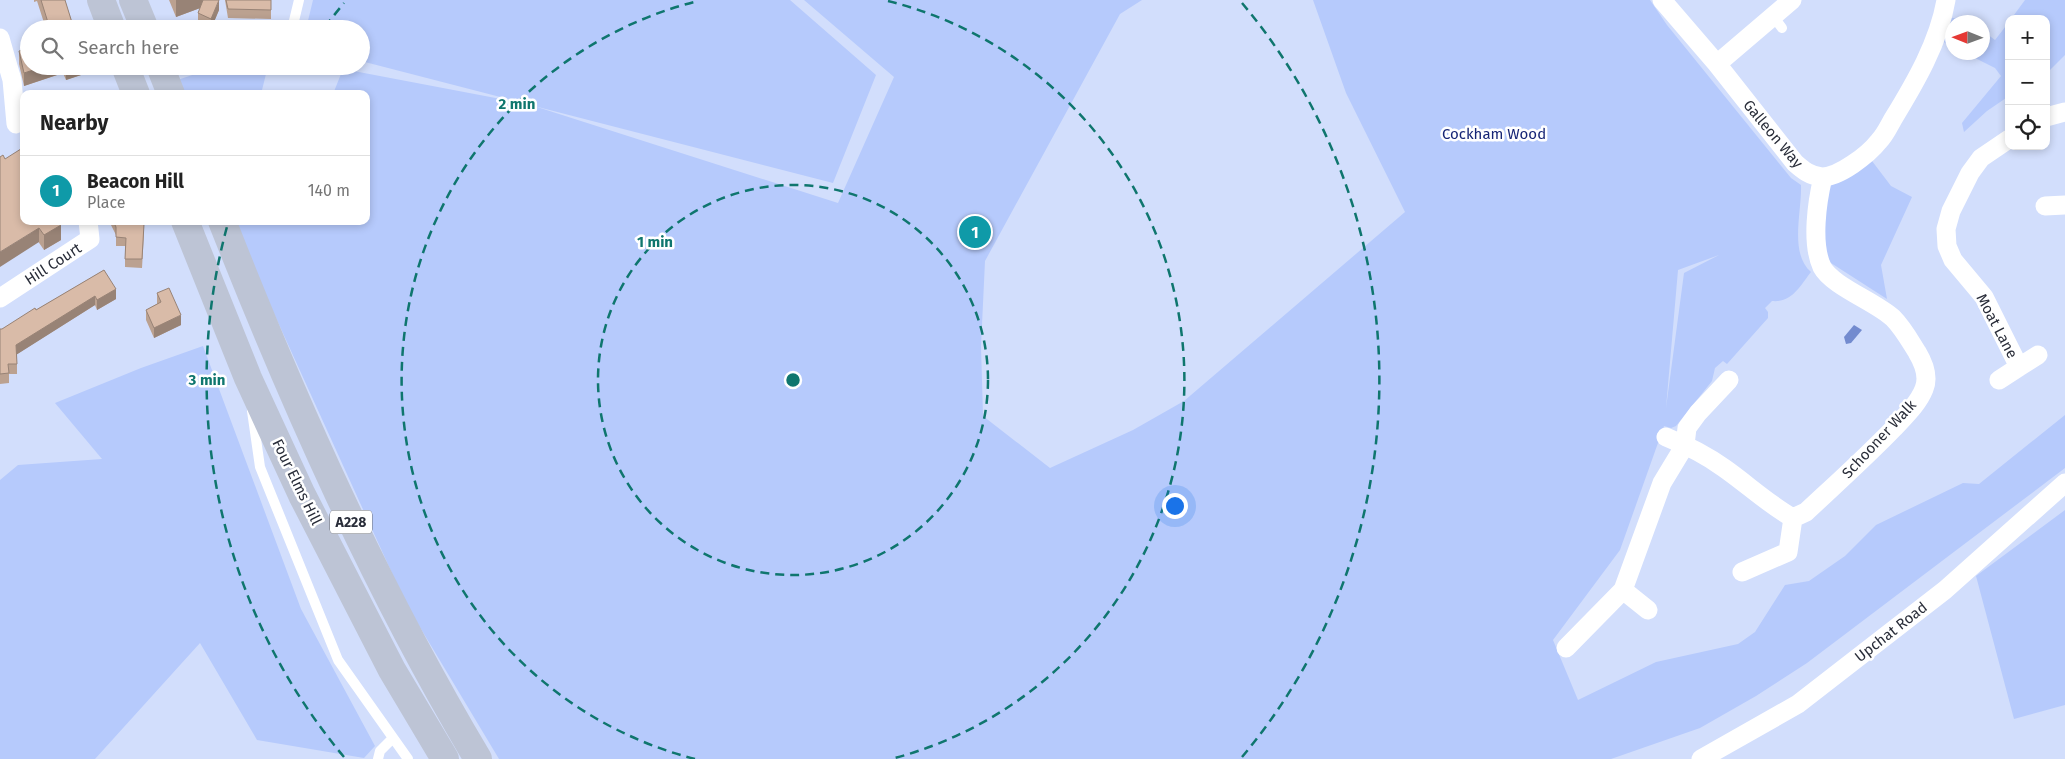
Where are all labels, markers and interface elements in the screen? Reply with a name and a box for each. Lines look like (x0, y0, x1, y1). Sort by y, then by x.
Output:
north arrow (1945, 15, 1990, 60)
map controls (2005, 15, 2050, 150)
button: + (2005, 15, 2050, 60)
search box (20, 20, 370, 75)
icon: search (38, 34, 66, 62)
text: Search here (78, 36, 179, 59)
button: − (2005, 60, 2050, 105)
text: 2 min (499, 95, 535, 113)
street label: Galleon Way (1739, 96, 1807, 172)
button: locate (2005, 105, 2050, 150)
text: Nearby (40, 110, 108, 136)
park label: Cockham Wood (1442, 125, 1546, 143)
text: Beacon Hill (87, 170, 184, 193)
text: 1 (52, 181, 60, 200)
text: 140 m (308, 181, 350, 200)
text: Place (87, 193, 126, 212)
pin: 1 (959, 213, 991, 251)
text: 1 min (637, 233, 673, 251)
street label: Hill Court (21, 239, 85, 289)
street label: Moat Lane (1973, 291, 2021, 361)
text: 3 min (188, 371, 225, 389)
centre of rings (784, 371, 802, 389)
street label: Schooner Walk (1838, 396, 1920, 482)
street label: Four Elms Hill (268, 436, 326, 528)
your location (1162, 493, 1188, 519)
road number: A228 (330, 511, 372, 534)
street label: Upchat Road (1851, 598, 1931, 666)

